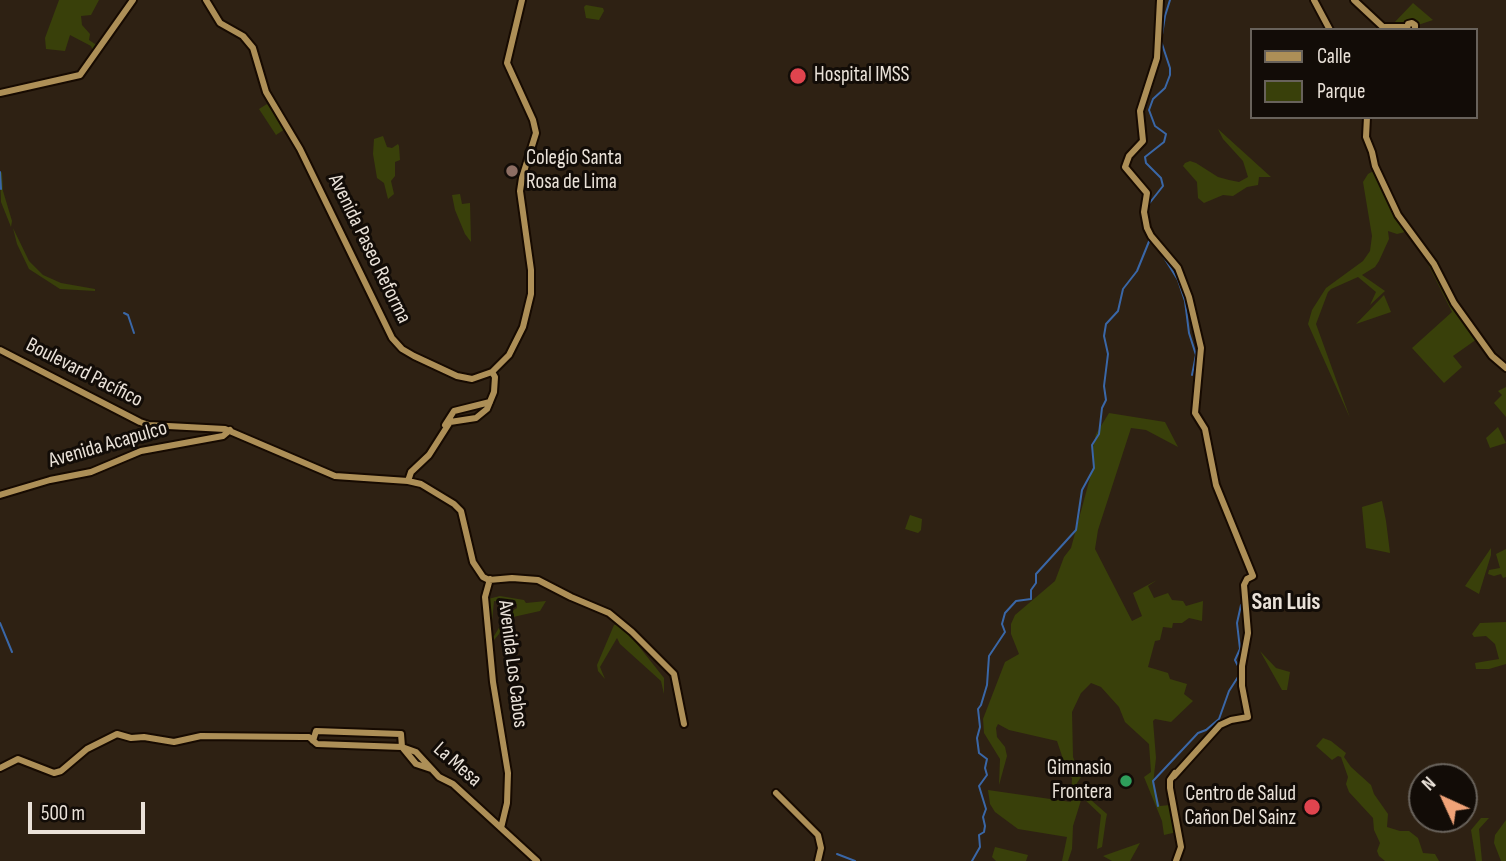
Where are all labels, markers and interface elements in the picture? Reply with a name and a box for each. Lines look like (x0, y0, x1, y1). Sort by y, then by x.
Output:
legend (1250, 28, 1478, 119)
text: Calle (1317, 44, 1351, 69)
place label: Hospital IMSS (814, 63, 910, 89)
marker: Hospital IMSS (788, 66, 808, 86)
text: Parque (1317, 79, 1365, 104)
place label: Colegio Santa Rosa de Lima (526, 146, 622, 196)
marker: Colegio Santa Rosa de Lima (504, 163, 520, 179)
street label: Avenida Paseo Reforma (322, 170, 416, 328)
street label: Boulevard Pacífico (21, 333, 147, 413)
street label: Avenida Acapulco (46, 416, 170, 474)
district label: San Luis (1251, 589, 1321, 617)
street label: Avenida Los Cabos (492, 599, 532, 729)
street label: La Mesa (428, 737, 486, 793)
place label: Gimnasio Frontera (1047, 756, 1112, 806)
north arrow (1408, 763, 1478, 833)
text: N (1417, 772, 1441, 796)
marker: Gimnasio Frontera (1118, 773, 1134, 789)
place label: Centro de Salud Cañon Del Sainz (1185, 782, 1296, 832)
scale bar (32, 788, 149, 832)
marker: Centro de Salud Cañon Del Sainz (1302, 797, 1322, 817)
text: 500 m (41, 801, 85, 826)

